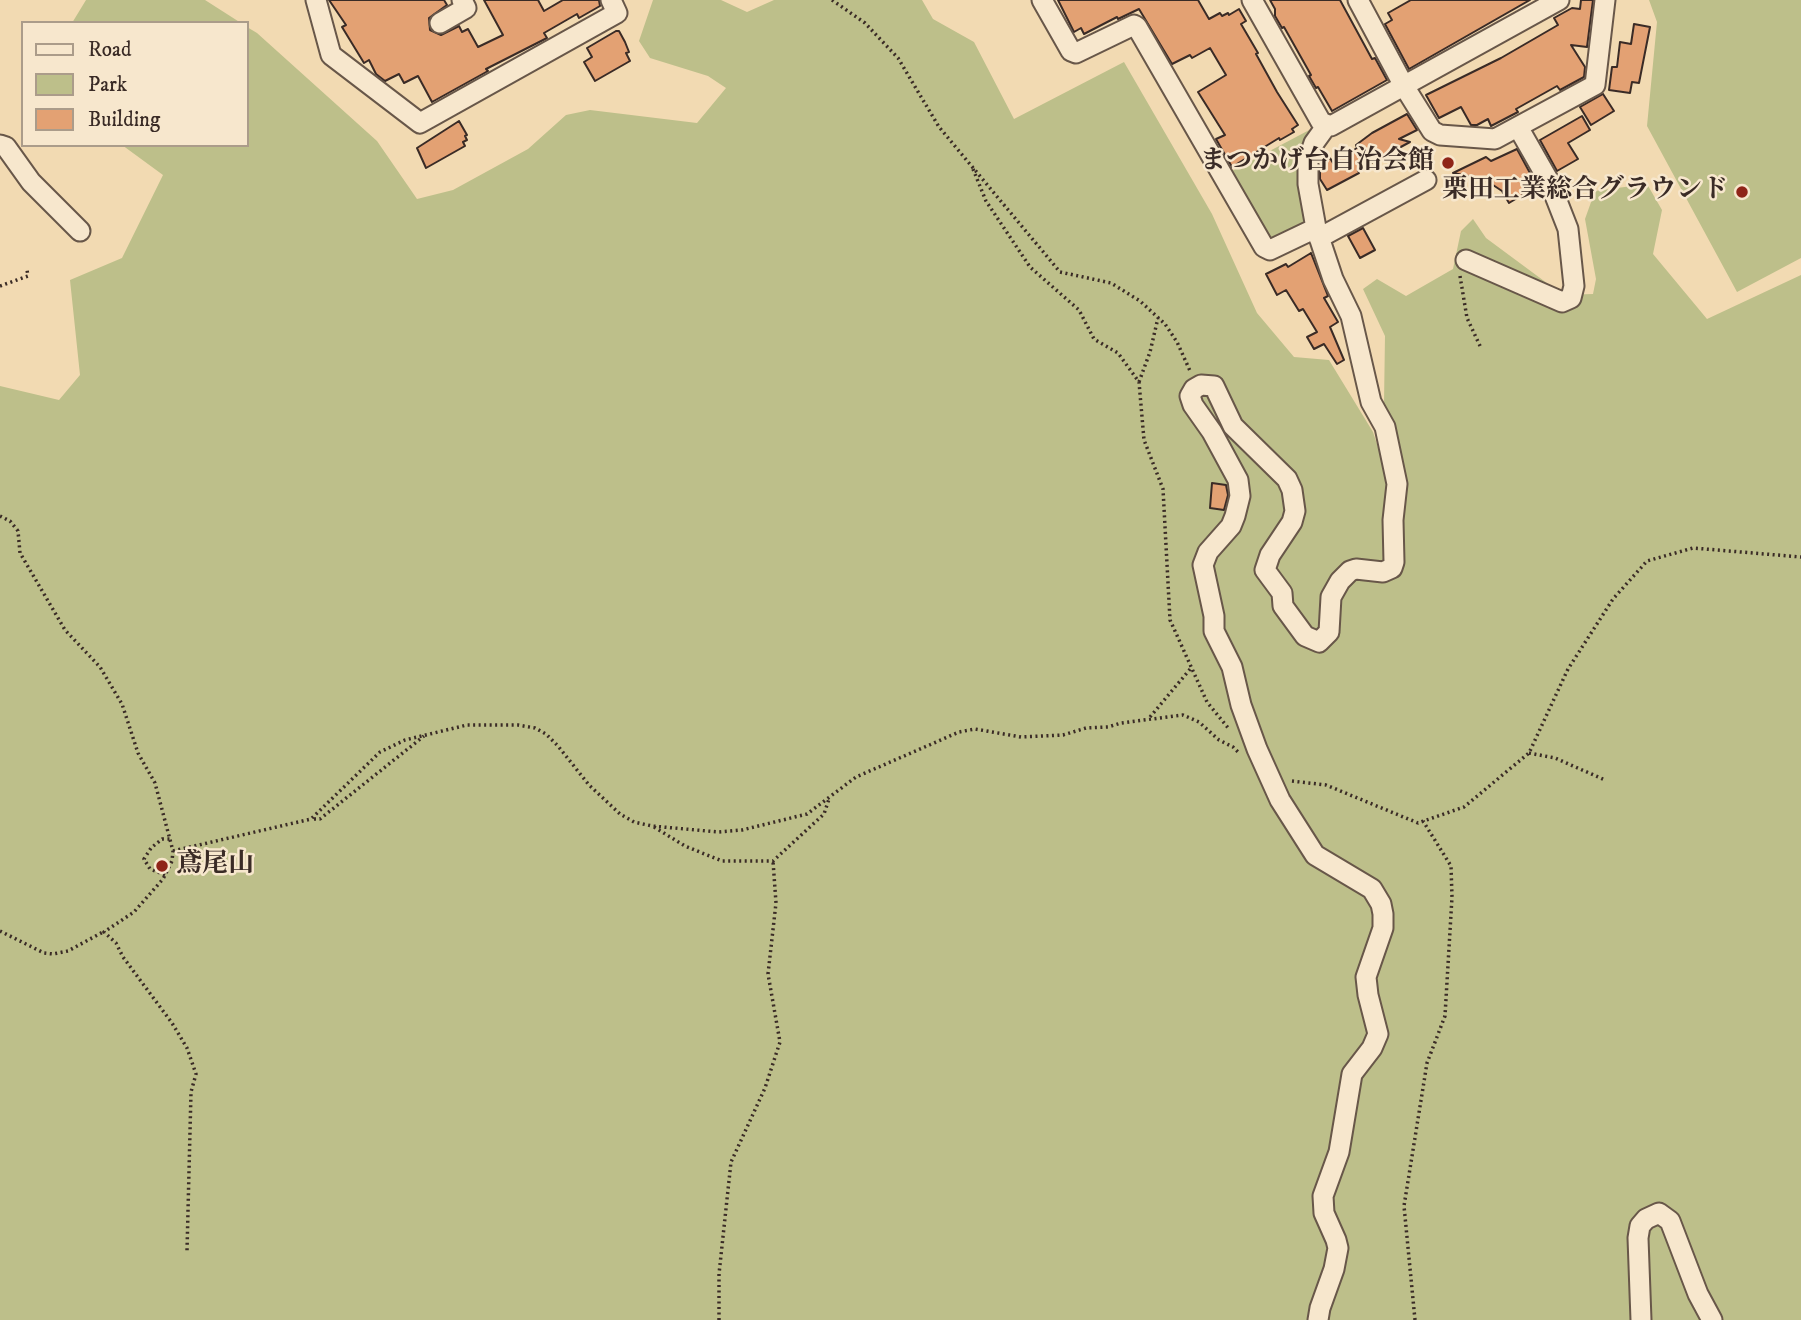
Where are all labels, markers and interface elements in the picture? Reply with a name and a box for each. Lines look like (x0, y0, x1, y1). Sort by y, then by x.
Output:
legend (21, 21, 248, 147)
text: Road (88, 37, 132, 63)
text: Park (88, 72, 127, 98)
text: Building (88, 107, 160, 133)
place label: まつかげ台自治会館 (1200, 147, 1434, 179)
marker: まつかげ台自治会館 (1440, 155, 1456, 171)
place label: 栗田工業総合グラウンド (1442, 176, 1728, 208)
marker: 栗田工業総合グラウンド (1734, 184, 1750, 200)
place label: 鳶尾山 (176, 850, 254, 882)
marker: 鳶尾山 (154, 858, 170, 874)

